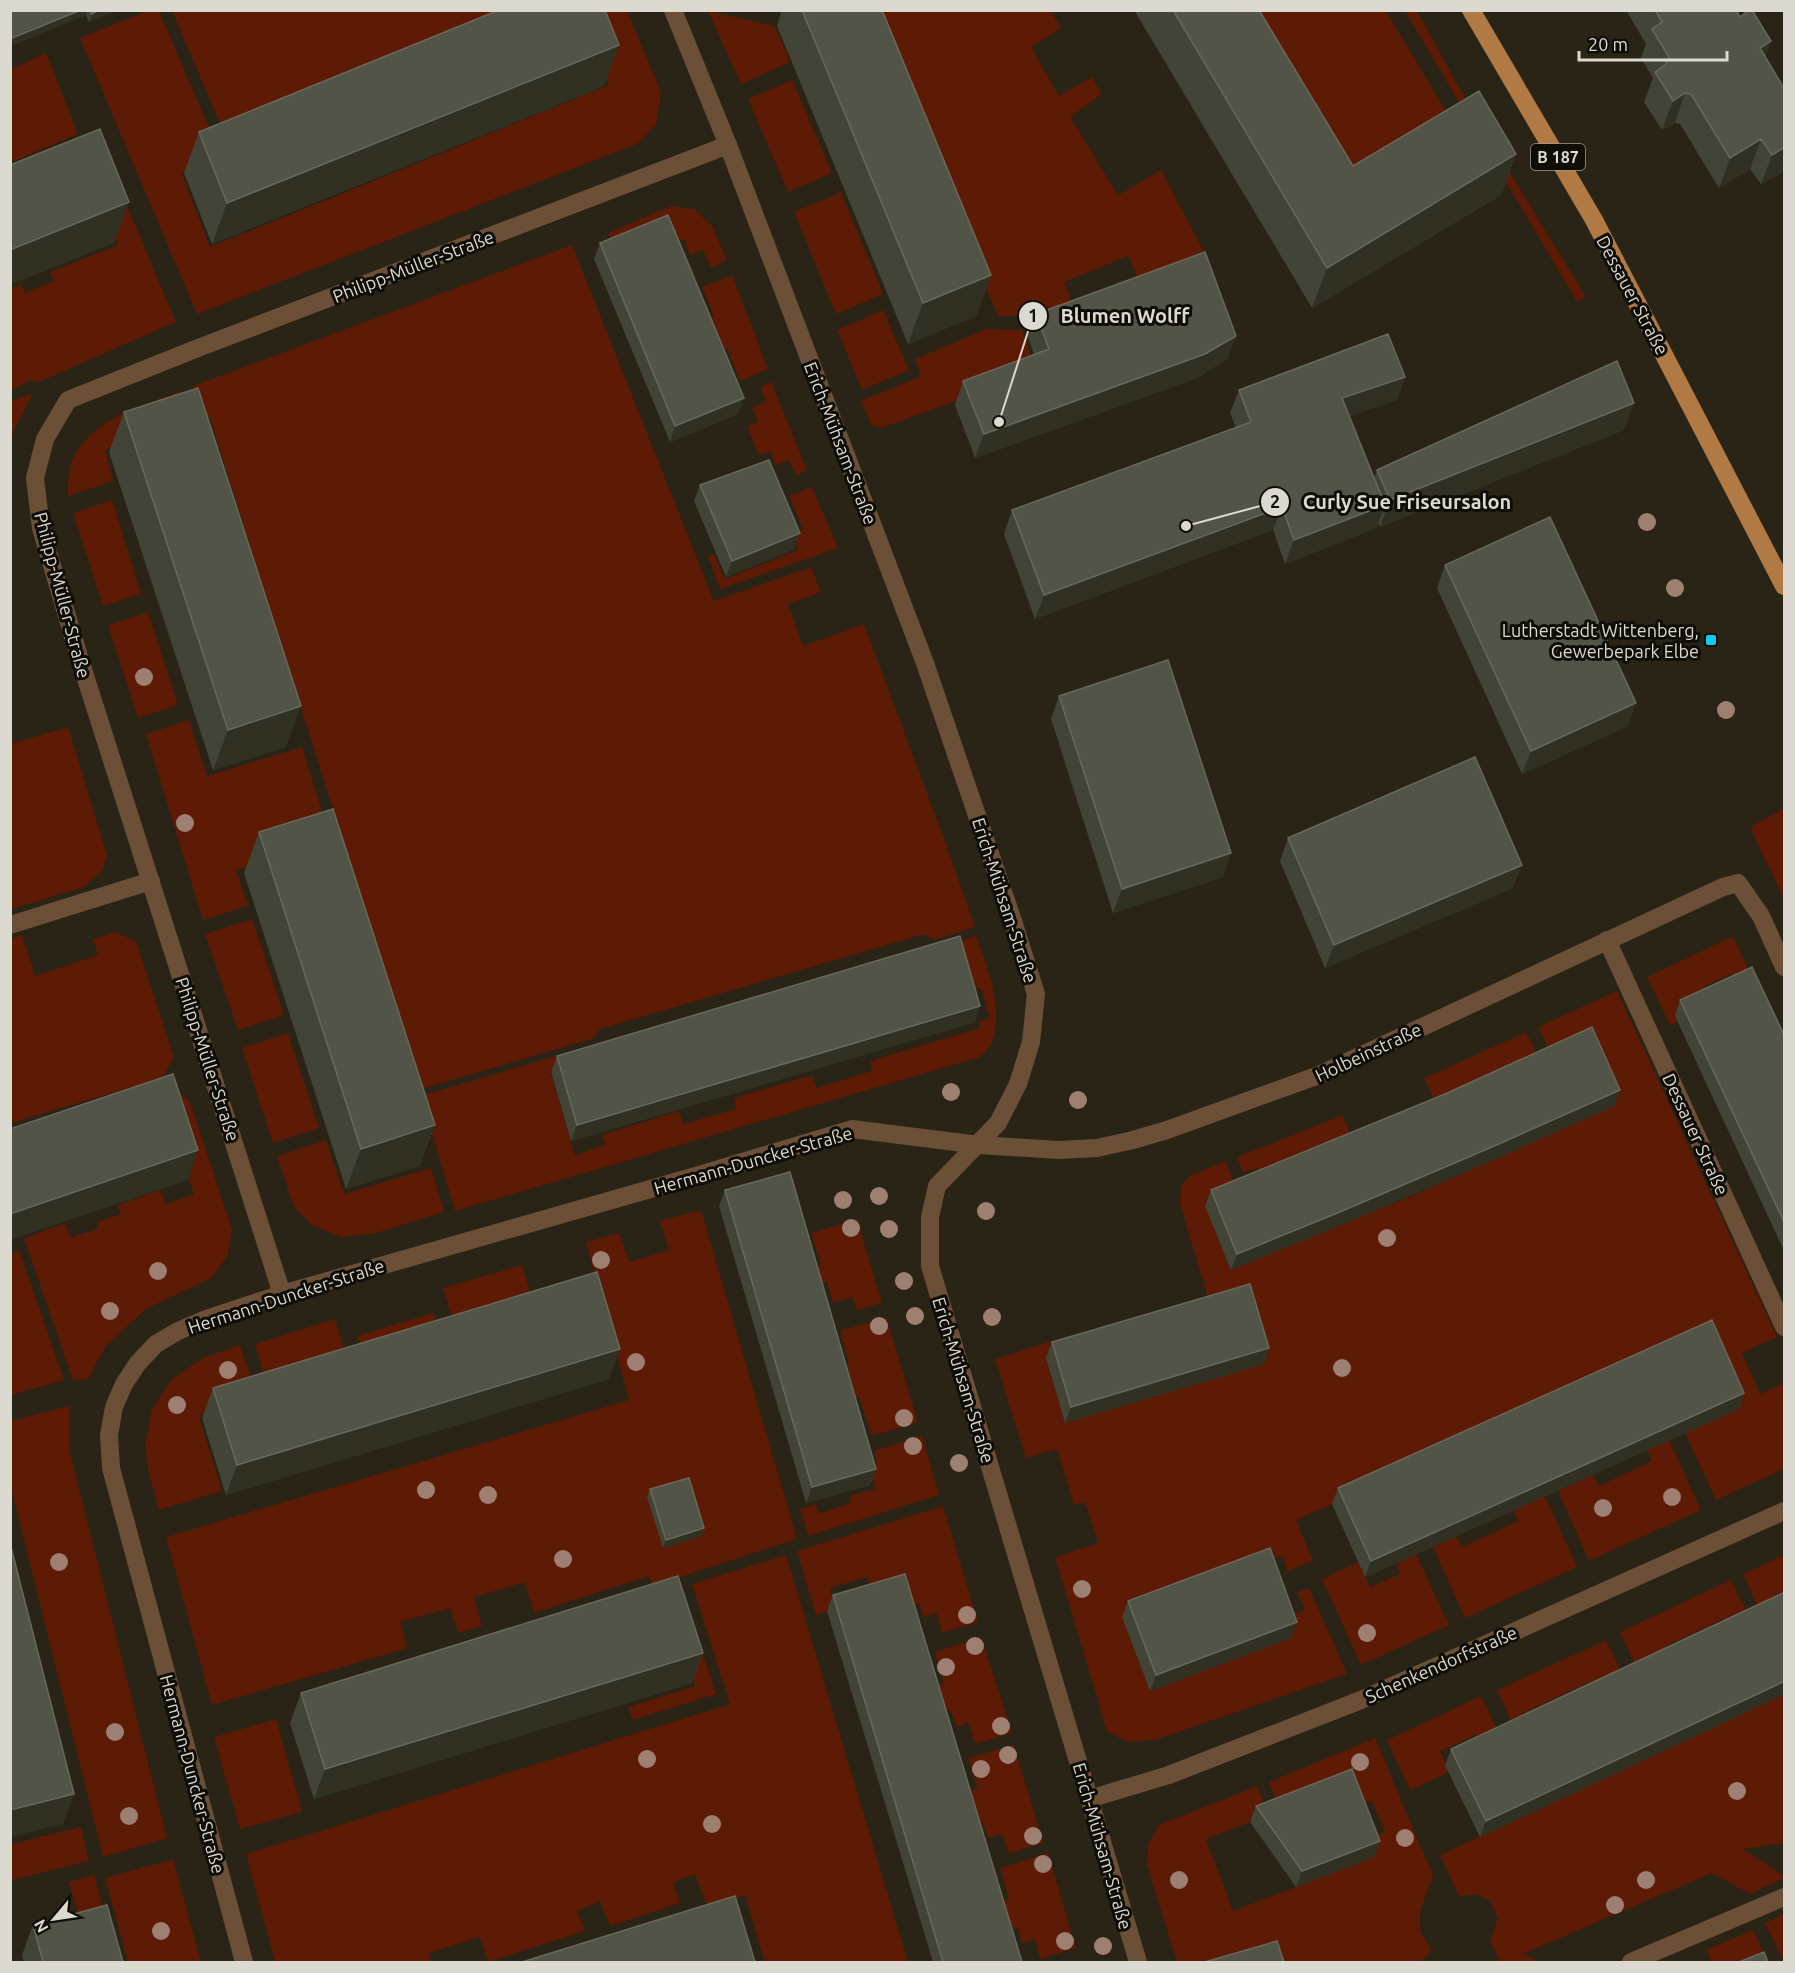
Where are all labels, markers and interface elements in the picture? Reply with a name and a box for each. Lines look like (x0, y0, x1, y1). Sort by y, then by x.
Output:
scale bar (1579, 24, 1728, 62)
text: 20 m (1588, 34, 1628, 54)
road number: B 187 (1531, 144, 1585, 170)
street label: Philipp-Müller-Straße (330, 226, 496, 306)
street label: Dessauer Straße (1593, 232, 1673, 358)
callout: Blumen Wolff (1018, 297, 1201, 335)
text: Blumen Wolff (1060, 304, 1190, 327)
text: 1 (1028, 305, 1038, 325)
street label: Erich-Mühsam-Straße (801, 359, 881, 527)
callout: Curly Sue Friseursalon (1260, 483, 1523, 521)
text: Curly Sue Friseursalon (1303, 490, 1511, 513)
text: 2 (1270, 491, 1280, 511)
street label: Philipp-Müller-Straße (31, 510, 95, 680)
place label: Lutherstadt Wittenberg, Gewerbepark Elbe (1502, 620, 1699, 661)
marker: Lutherstadt Wittenberg, Gewerbepark Elbe (1704, 633, 1718, 647)
street label: Erich-Mühsam-Straße (969, 815, 1041, 985)
street label: Philipp-Müller-Straße (172, 975, 244, 1143)
street label: Holbeinstraße (1312, 1019, 1424, 1085)
street label: Dessauer Straße (1659, 1070, 1733, 1198)
street label: Hermann-Duncker-Straße (652, 1122, 854, 1198)
street label: Hermann-Duncker-Straße (185, 1255, 387, 1337)
street label: Erich-Mühsam-Straße (929, 1295, 999, 1465)
street label: Schenkendorfstraße (1362, 1622, 1520, 1706)
street label: Hermann-Duncker-Straße (157, 1672, 229, 1876)
street label: Erich-Mühsam-Straße (1070, 1760, 1136, 1932)
north arrow (24, 1889, 84, 1949)
text: N (30, 1917, 52, 1936)

